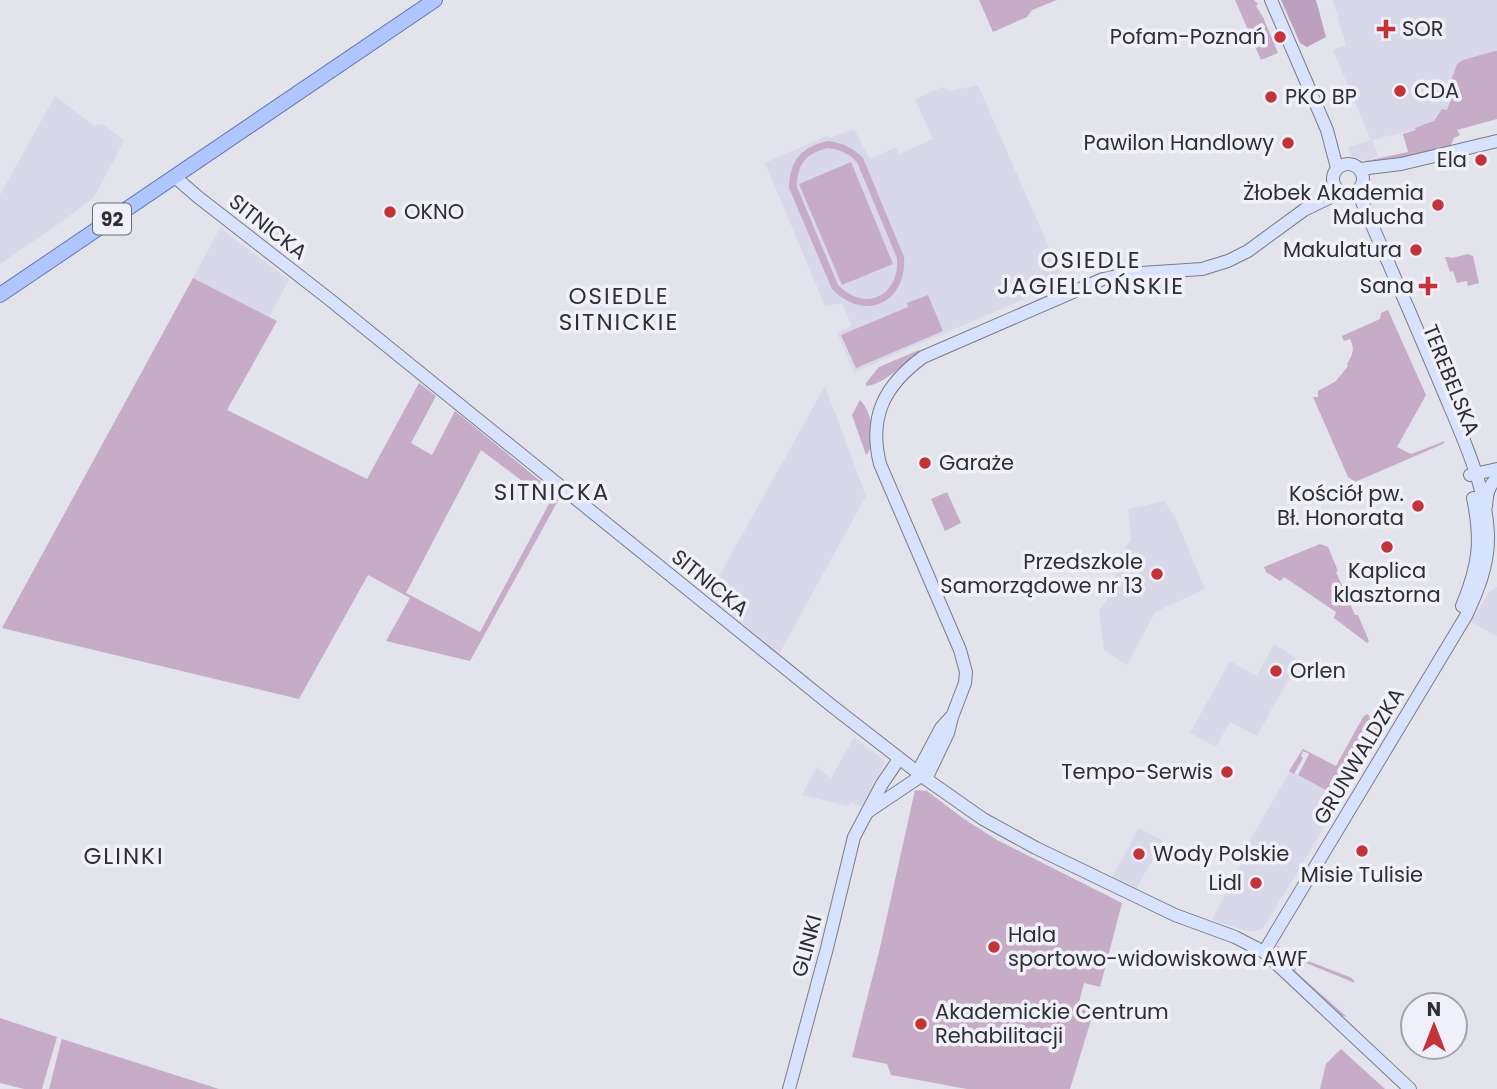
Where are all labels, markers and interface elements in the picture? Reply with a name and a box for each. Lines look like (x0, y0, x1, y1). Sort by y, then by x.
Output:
place label: SOR (1402, 14, 1444, 43)
marker: SOR (1376, 19, 1396, 39)
place label: Pofam-Poznań (1110, 22, 1266, 51)
marker: Pofam-Poznań (1272, 29, 1288, 45)
place label: CDA (1414, 76, 1459, 105)
place label: PKO BP (1285, 82, 1357, 111)
marker: CDA (1392, 83, 1408, 99)
marker: PKO BP (1263, 89, 1279, 105)
place label: Pawilon Handlowy (1084, 128, 1274, 157)
marker: Pawilon Handlowy (1280, 135, 1296, 151)
place label: Ela (1437, 145, 1467, 174)
marker: Ela (1473, 152, 1489, 168)
place label: Żłobek Akademia Malucha (1243, 178, 1424, 231)
street label: SITNICKA (223, 187, 313, 266)
place label: OKNO (404, 197, 464, 226)
marker: Żłobek Akademia Malucha (1430, 197, 1446, 213)
road number: 92 (93, 204, 131, 234)
marker: OKNO (382, 204, 398, 220)
place label: Makulatura (1283, 235, 1402, 264)
marker: Makulatura (1408, 242, 1424, 258)
district label: OSIEDLE JAGIELLOŃSKIE (997, 244, 1185, 302)
place label: Sana (1360, 271, 1414, 300)
marker: Sana (1420, 278, 1436, 294)
district label: OSIEDLE SITNICKIE (559, 280, 679, 338)
street label: TEREBELSKA (1416, 320, 1487, 440)
place label: Garaże (939, 448, 1014, 477)
marker: Garaże (917, 455, 933, 471)
district label: SITNICKA (494, 476, 610, 508)
place label: Kościół pw. Bł. Honorata (1277, 479, 1404, 532)
marker: Kościół pw. Bł. Honorata (1410, 498, 1426, 514)
marker: Kaplica klasztorna (1379, 539, 1395, 555)
street label: SITNICKA (666, 542, 755, 623)
place label: Przedszkole Samorządowe nr 13 (940, 547, 1143, 600)
place label: Kaplica klasztorna (1333, 556, 1441, 609)
marker: Przedszkole Samorządowe nr 13 (1149, 566, 1165, 582)
place label: Orlen (1290, 656, 1346, 685)
marker: Orlen (1268, 663, 1284, 679)
street label: GRUNWALDZKA (1306, 682, 1411, 830)
place label: Tempo-Serwis (1061, 757, 1213, 786)
marker: Tempo-Serwis (1219, 764, 1235, 780)
place label: Wody Polskie (1153, 839, 1289, 868)
district label: GLINKI (83, 840, 165, 872)
marker: Misie Tulisie (1354, 843, 1370, 859)
marker: Wody Polskie (1131, 846, 1147, 862)
place label: Misie Tulisie (1301, 860, 1423, 889)
place label: Lidl (1208, 868, 1242, 897)
marker: Lidl (1248, 875, 1264, 891)
street label: GLINKI (784, 912, 829, 980)
place label: Hala sportowo-widowiskowa AWF (1008, 920, 1308, 973)
marker: Hala sportowo-widowiskowa AWF (986, 939, 1002, 955)
north arrow (1399, 991, 1469, 1061)
text: N (1427, 996, 1441, 1023)
place label: Akademickie Centrum Rehabilitacji (935, 997, 1169, 1050)
marker: Akademickie Centrum Rehabilitacji (913, 1016, 929, 1032)

